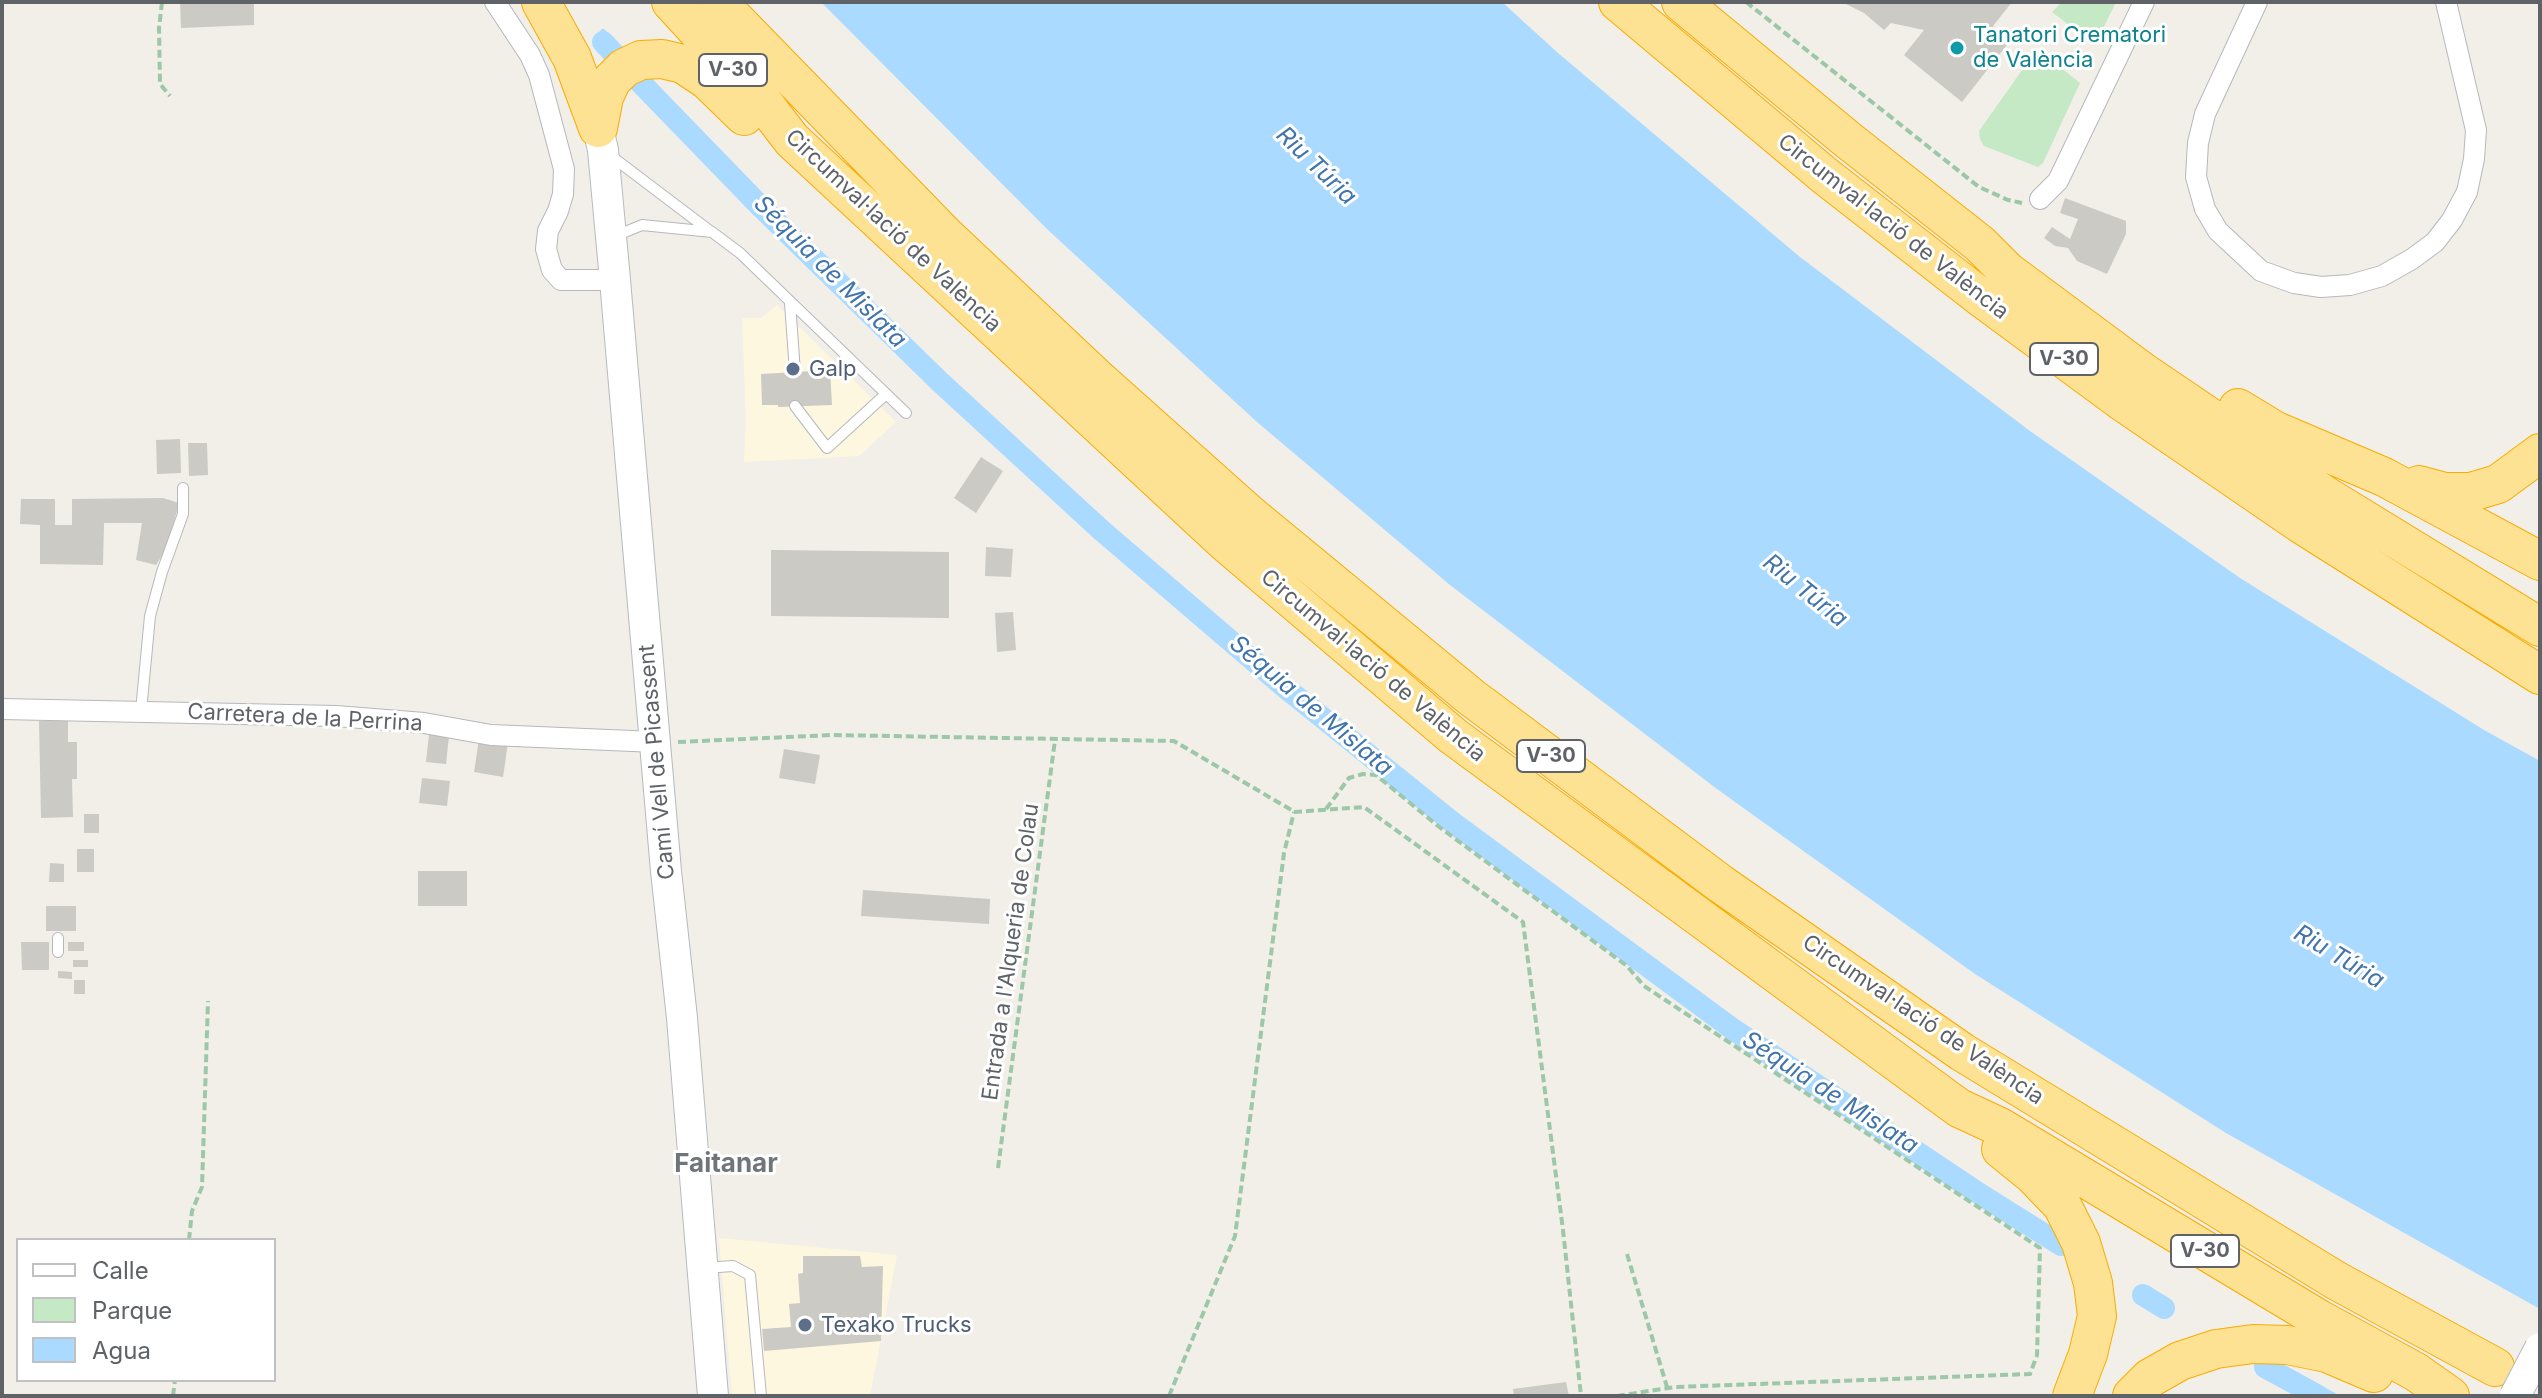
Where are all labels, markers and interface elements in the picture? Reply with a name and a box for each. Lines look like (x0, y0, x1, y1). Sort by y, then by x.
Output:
place label: Tanatori Crematori de València (1973, 22, 2166, 74)
marker: Tanatori Crematori de València (1948, 39, 1966, 57)
road number: V-30 (699, 54, 767, 86)
water label: Riu Túria (1270, 121, 1362, 211)
street label: Circumval·lació de València (780, 124, 1006, 338)
street label: Circumval·lació de València (1772, 129, 2014, 325)
water label: Séquia de Mislata (748, 190, 912, 354)
road number: V-30 (2030, 343, 2098, 375)
place label: Galp (809, 356, 857, 382)
marker: Galp (784, 360, 802, 378)
water label: Riu Túria (1757, 548, 1853, 634)
street label: Circumval·lació de València (1255, 564, 1491, 768)
water label: Séquia de Mislata (1224, 629, 1398, 783)
street label: Camí Vell de Picassent (634, 643, 680, 881)
street label: Carretera de la Perrina (187, 699, 423, 737)
road number: V-30 (1517, 740, 1585, 772)
street label: Entrada a l'Alqueria de Colau (977, 802, 1045, 1102)
water label: Riu Túria (2289, 919, 2389, 995)
street label: Circumval·lació de València (1797, 929, 2049, 1111)
water label: Séquia de Mislata (1737, 1025, 1923, 1161)
district label: Faitanar (674, 1148, 778, 1180)
road number: V-30 (2171, 1235, 2239, 1267)
legend (16, 1238, 276, 1382)
text: Calle (92, 1256, 149, 1285)
text: Parque (92, 1296, 172, 1325)
place label: Texako Trucks (821, 1312, 972, 1338)
marker: Texako Trucks (796, 1316, 814, 1334)
text: Agua (92, 1336, 151, 1365)

